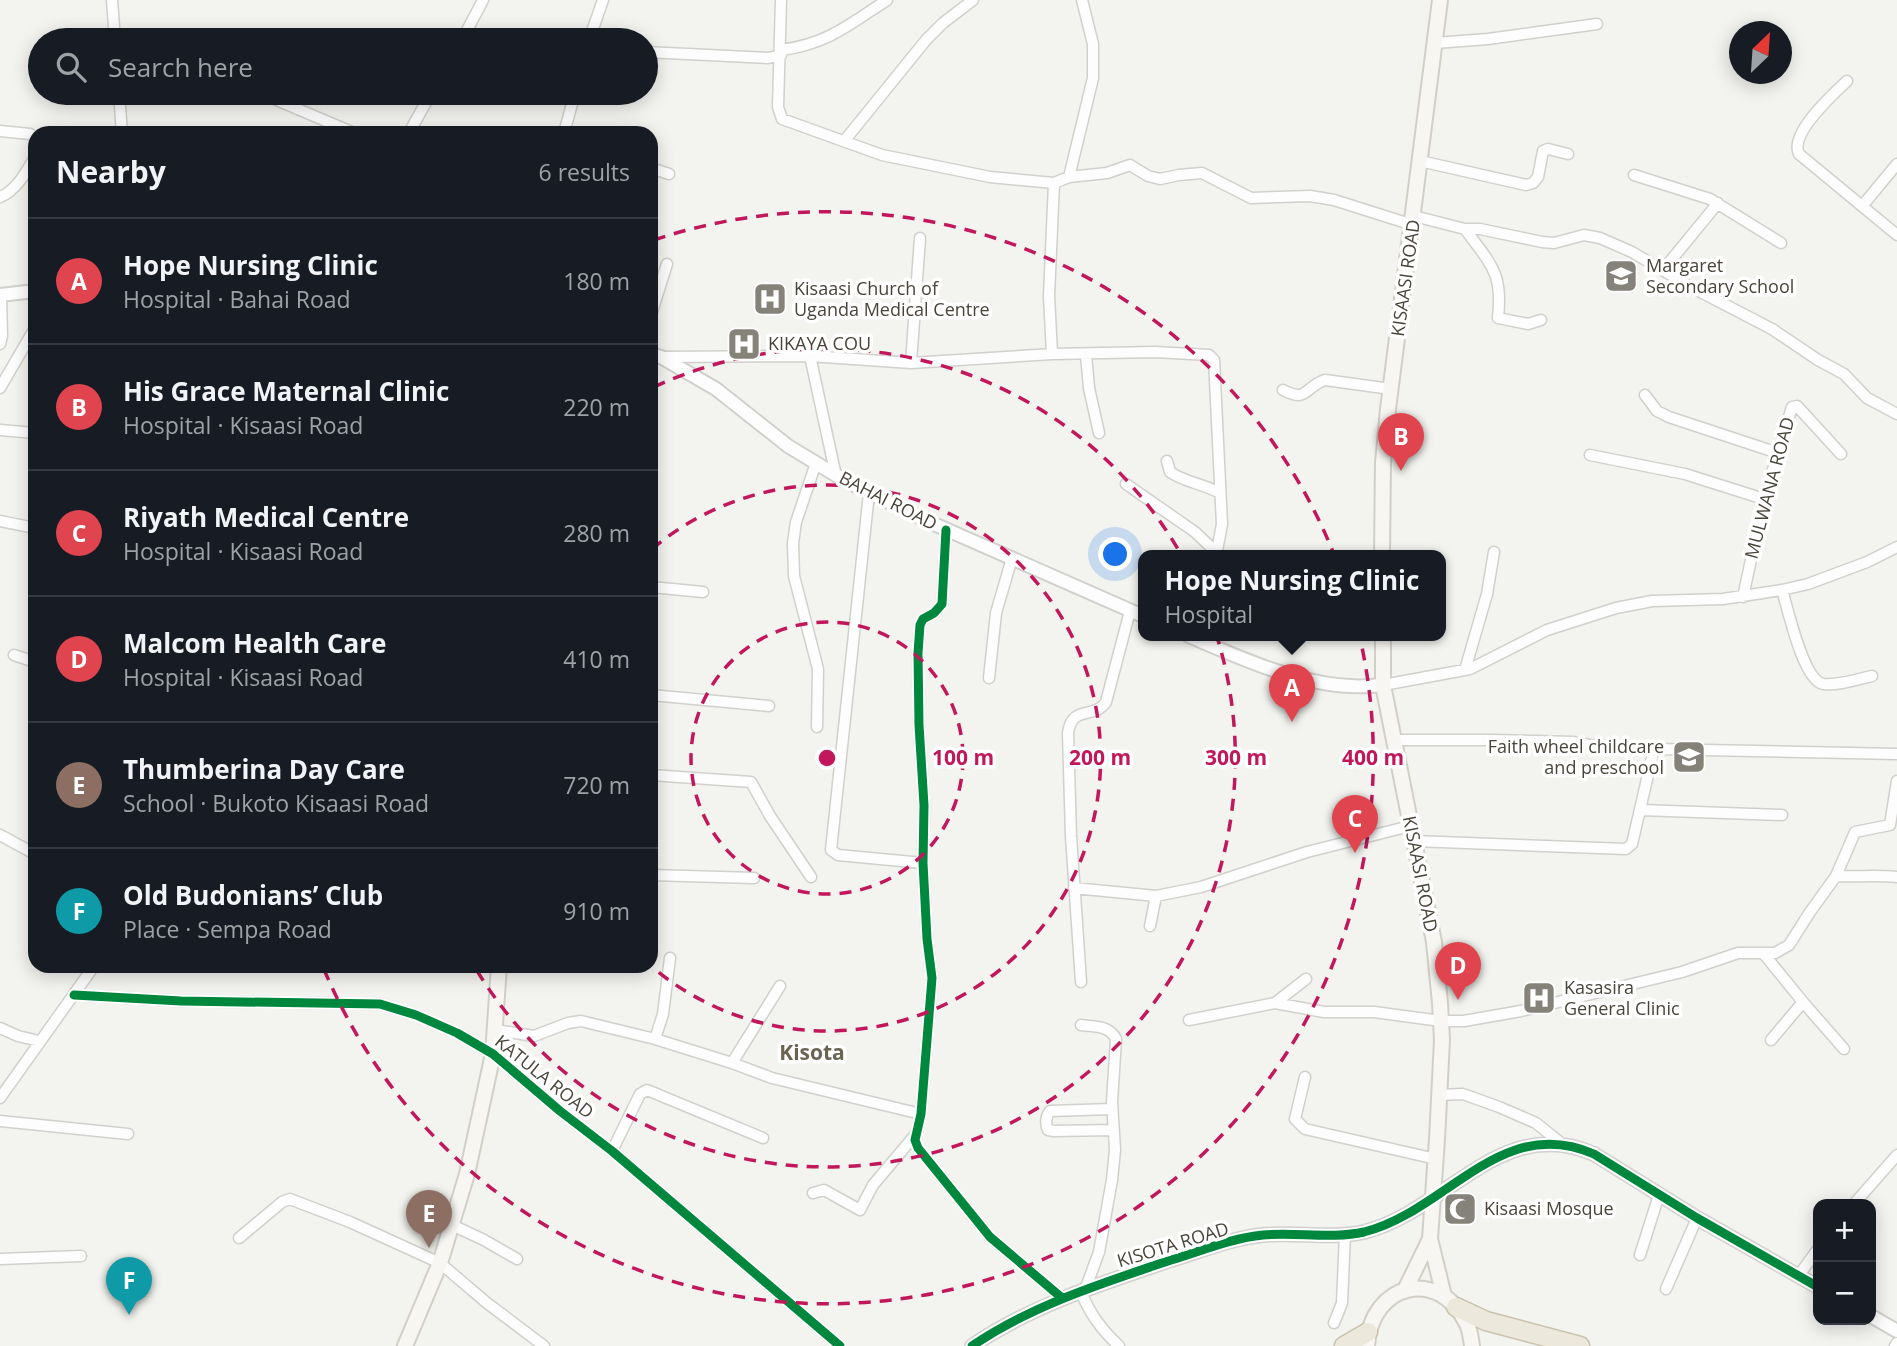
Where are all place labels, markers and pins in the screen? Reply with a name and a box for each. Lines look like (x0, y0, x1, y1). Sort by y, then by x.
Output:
place label: Margaret Secondary School (1646, 253, 1794, 298)
school or university icon: Margaret Secondary School (1602, 257, 1640, 295)
place label: Kisaasi Church of Uganda Medical Centre (794, 276, 990, 321)
hospital icon: Kisaasi Church of Uganda Medical Centre (751, 280, 789, 318)
hospital icon: KIKAYA COU (725, 325, 763, 363)
place label: KIKAYA COU (768, 331, 871, 355)
pin: B (1378, 413, 1424, 471)
pin: A (1269, 664, 1315, 722)
place label: Faith wheel childcare and preschool (1488, 734, 1664, 779)
school or university icon: Faith wheel childcare and preschool (1670, 738, 1708, 776)
centre of rings (815, 746, 839, 770)
pin: C (1332, 795, 1378, 853)
pin: D (1435, 942, 1481, 1000)
place label: Kasasira General Clinic (1564, 975, 1680, 1020)
hospital icon: Kasasira General Clinic (1520, 979, 1558, 1017)
pin: E (406, 1190, 452, 1248)
mosque icon: Kisaasi Mosque (1441, 1190, 1479, 1228)
place label: Kisaasi Mosque (1484, 1196, 1614, 1220)
pin: F (106, 1257, 152, 1315)

